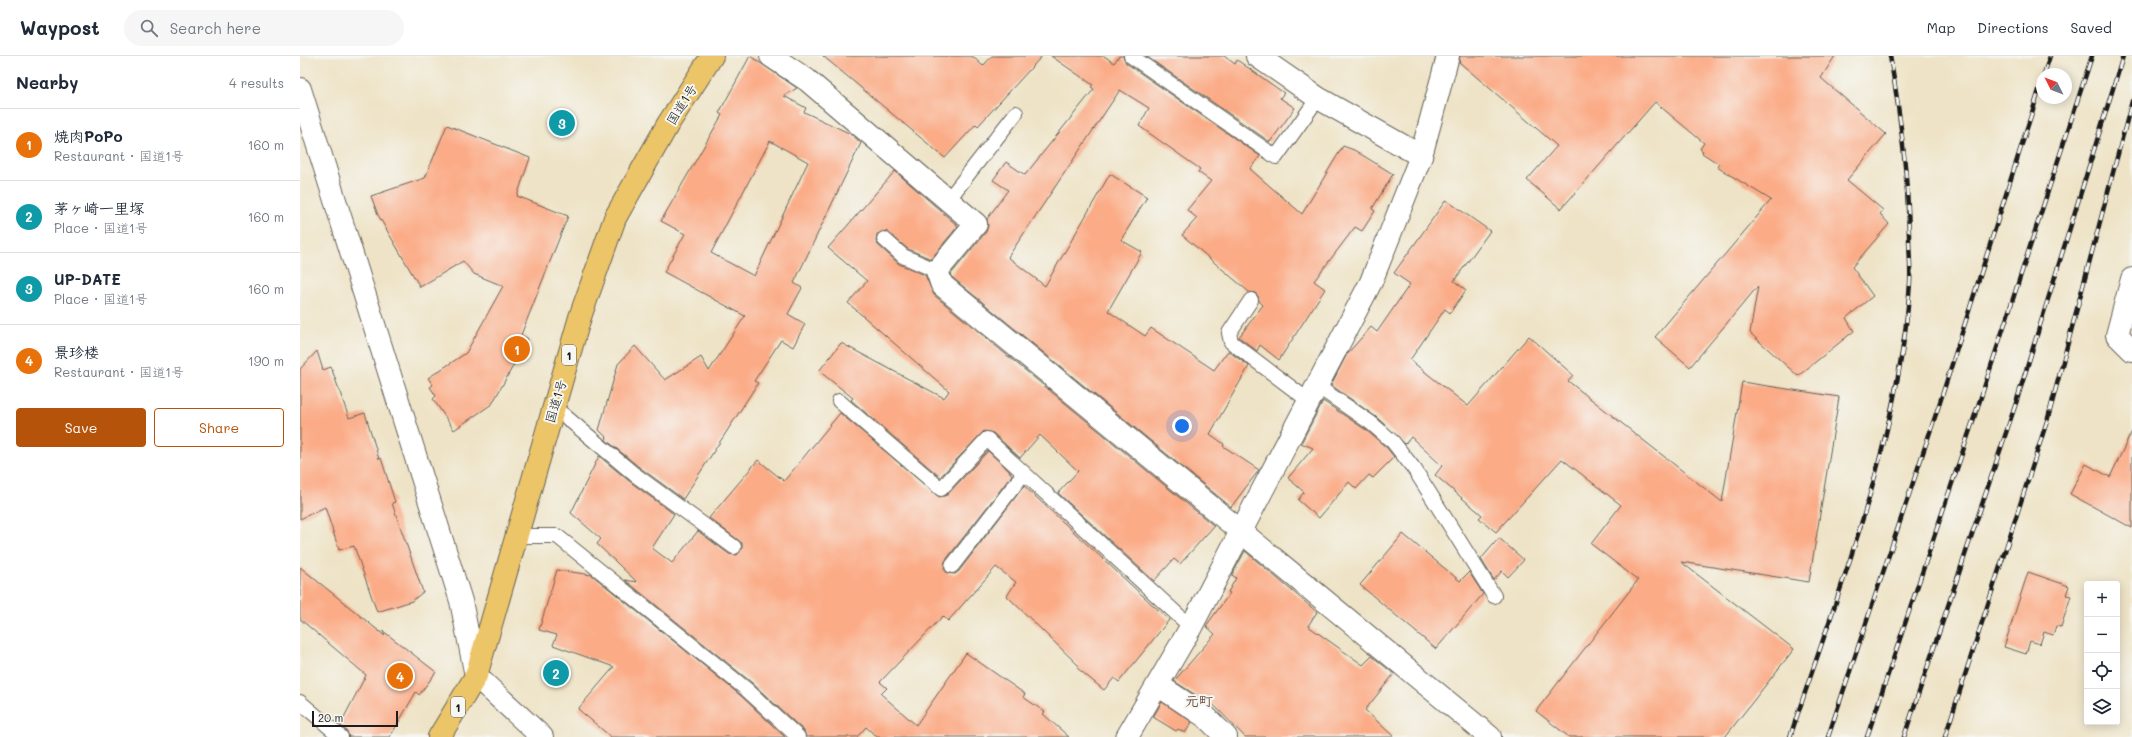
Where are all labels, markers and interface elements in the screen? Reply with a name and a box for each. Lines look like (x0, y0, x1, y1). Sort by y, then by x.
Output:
search box (124, 10, 404, 46)
text: Waypost (20, 15, 100, 40)
icon: search (138, 17, 160, 39)
text: Search here (170, 18, 261, 38)
text: Map (1927, 18, 1955, 37)
text: Directions (1977, 18, 2048, 37)
text: Saved (2070, 18, 2112, 37)
north arrow (2036, 68, 2072, 104)
text: Nearby (16, 71, 78, 93)
text: 4 results (229, 74, 284, 91)
street label: 国道1号 (662, 80, 700, 128)
pin: 3 (549, 108, 575, 138)
text: 焼肉PoPo (54, 126, 123, 146)
text: 1 (26, 136, 32, 153)
text: 160 m (248, 136, 284, 153)
text: Restaurant · 国道1号 (54, 147, 184, 164)
text: 茅ヶ崎一里塚 (54, 198, 144, 218)
text: 2 (25, 208, 33, 225)
text: 160 m (248, 208, 284, 225)
text: Place · 国道1号 (54, 219, 148, 236)
text: UP-DATE (54, 269, 121, 289)
text: 3 (25, 280, 33, 297)
text: 160 m (248, 280, 284, 297)
text: Place · 国道1号 (54, 290, 148, 307)
pin: 1 (504, 334, 530, 364)
text: 景珍楼 (54, 342, 99, 362)
road number: 1 (562, 345, 576, 365)
text: 4 (25, 352, 33, 369)
text: 190 m (248, 352, 284, 369)
text: Restaurant · 国道1号 (54, 363, 184, 380)
street label: 国道1号 (541, 377, 569, 425)
button: Save (16, 408, 146, 447)
button: Share (154, 408, 284, 447)
your location (1172, 416, 1192, 436)
map controls (2084, 581, 2120, 725)
button: + (2084, 581, 2120, 617)
button: − (2084, 617, 2120, 653)
button: locate (2084, 653, 2120, 689)
pin: 2 (543, 658, 569, 688)
pin: 4 (387, 661, 413, 691)
button: layers (2084, 689, 2120, 725)
district label: 元町 (1185, 691, 1213, 710)
road number: 1 (451, 697, 465, 717)
scale bar (312, 709, 398, 728)
text: 20 m (318, 710, 343, 725)

